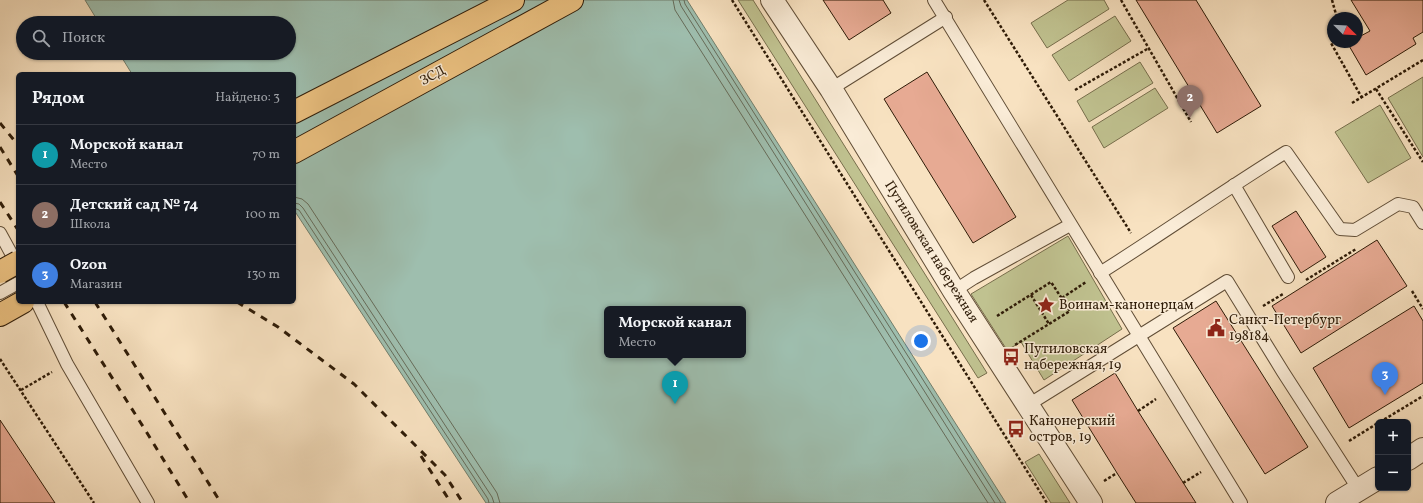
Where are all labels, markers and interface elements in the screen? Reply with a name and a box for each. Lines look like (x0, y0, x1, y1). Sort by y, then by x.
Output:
north arrow (1327, 12, 1363, 48)
search box (16, 16, 296, 60)
icon: search (30, 27, 52, 49)
text: Поиск (62, 28, 105, 49)
street label: ЗСД (417, 61, 449, 91)
pin: 2 (1177, 85, 1203, 118)
text: Рядом (32, 87, 85, 110)
text: Найдено: 3 (215, 89, 280, 107)
text: Морской канал (70, 135, 183, 156)
text: 1 (42, 146, 48, 164)
text: 70 m (252, 146, 280, 164)
text: Место (70, 156, 107, 174)
street label: Путиловская набережная (879, 177, 983, 327)
text: Детский сад № 74 (70, 195, 198, 216)
text: 2 (42, 206, 48, 224)
text: 100 m (245, 206, 280, 224)
text: Школа (70, 216, 110, 234)
text: Ozon (70, 255, 107, 276)
text: 3 (42, 266, 48, 284)
text: 130 m (247, 266, 280, 284)
text: Магазин (70, 276, 122, 294)
place icon: Воинам-канонерцам (1036, 295, 1056, 315)
place label: Воинам-канонерцам (1059, 296, 1194, 315)
popup (604, 306, 746, 358)
place label: Санкт-Петербург 198184 (1229, 311, 1341, 346)
text: Морской канал (619, 313, 731, 334)
public building icon: Санкт-Петербург 198184 (1206, 318, 1226, 338)
your location (911, 331, 931, 351)
text: Место (619, 334, 656, 352)
place label: Путиловская набережная, 19 (1024, 340, 1121, 375)
bus stop icon: Путиловская набережная, 19 (1001, 347, 1021, 367)
pin: 3 (1372, 362, 1398, 395)
pin: 1 (662, 371, 688, 404)
place label: Канонерский остров, 19 (1029, 412, 1116, 447)
bus stop icon: Канонерский остров, 19 (1006, 419, 1026, 439)
map controls (1375, 419, 1411, 491)
button: + (1375, 419, 1411, 455)
button: − (1375, 455, 1411, 491)

